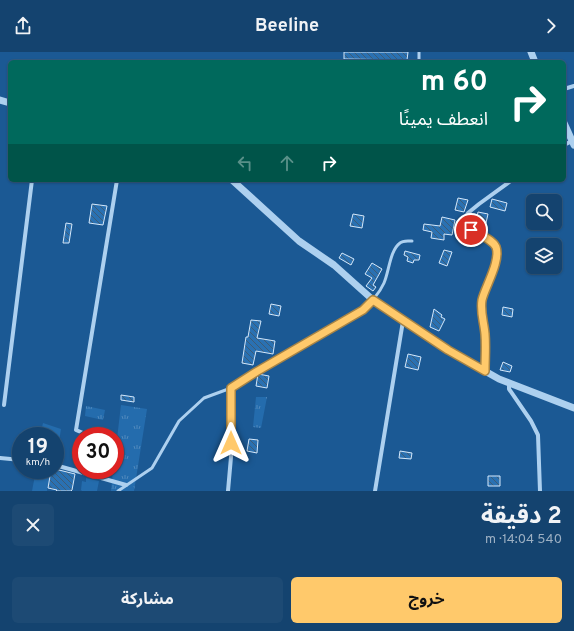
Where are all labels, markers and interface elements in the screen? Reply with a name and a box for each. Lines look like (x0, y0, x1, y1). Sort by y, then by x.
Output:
icon: share (12, 15, 34, 37)
text: Beeline (255, 15, 319, 38)
icon: forward (540, 15, 562, 37)
text: 60 m (421, 65, 488, 101)
icon: right (502, 76, 554, 128)
text: انعطف يمينًا (399, 109, 488, 132)
icon: left (234, 152, 256, 174)
icon: ahead (276, 152, 298, 174)
icon: right (318, 152, 340, 174)
map controls (526, 194, 562, 274)
button: search (526, 194, 562, 230)
pin (454, 213, 488, 247)
icon: arrive (460, 219, 482, 241)
button: layers (526, 238, 562, 274)
position arrow (210, 422, 252, 464)
speed limit sign: 30 (72, 427, 124, 479)
text: 19 (28, 435, 48, 461)
text: km/h (26, 456, 50, 469)
text: 2 دقيقة (481, 502, 562, 532)
button: close (12, 504, 54, 546)
text: 540 m · 14:04 (485, 532, 562, 548)
button: مشاركة (12, 577, 283, 623)
button: خروج (291, 577, 562, 623)

